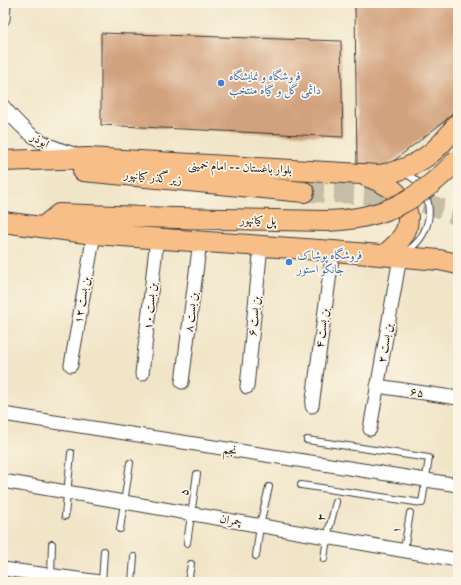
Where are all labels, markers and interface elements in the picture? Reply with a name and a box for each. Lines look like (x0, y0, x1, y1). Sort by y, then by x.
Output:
place label: فروشگاه و نمایشگاه دائمی گل و گیاه منتخب (229, 68, 321, 99)
marker: فروشگاه و نمایشگاه دائمی گل و گیاه منتخب (216, 78, 226, 88)
street label: ابوذر (27, 129, 52, 152)
street label: بلوار باغستان -- امام خمینی (187, 157, 292, 181)
street label: زیر گذر کیانپور (122, 165, 183, 188)
street label: پل کیانپور (239, 213, 277, 229)
place label: فروشگاه پوشاک جانکو استور (296, 247, 362, 277)
marker: فروشگاه پوشاک جانکو استور (284, 257, 294, 267)
street label: بن بست ۱۲ (71, 275, 94, 325)
street label: بن بست ۱۰ (141, 281, 161, 330)
street label: بن بست ۸ (182, 290, 201, 333)
street label: بن بست ۶ (245, 294, 264, 337)
street label: بن بست ۴ (312, 306, 333, 349)
street label: بن بست ۲ (375, 321, 397, 364)
street label: ۶۵ (409, 384, 425, 401)
street label: نجم (221, 442, 238, 462)
street label: ۵ (177, 488, 192, 496)
street label: چمران (219, 511, 243, 530)
street label: ۳ (313, 512, 330, 522)
street label: ۱ (389, 525, 404, 535)

